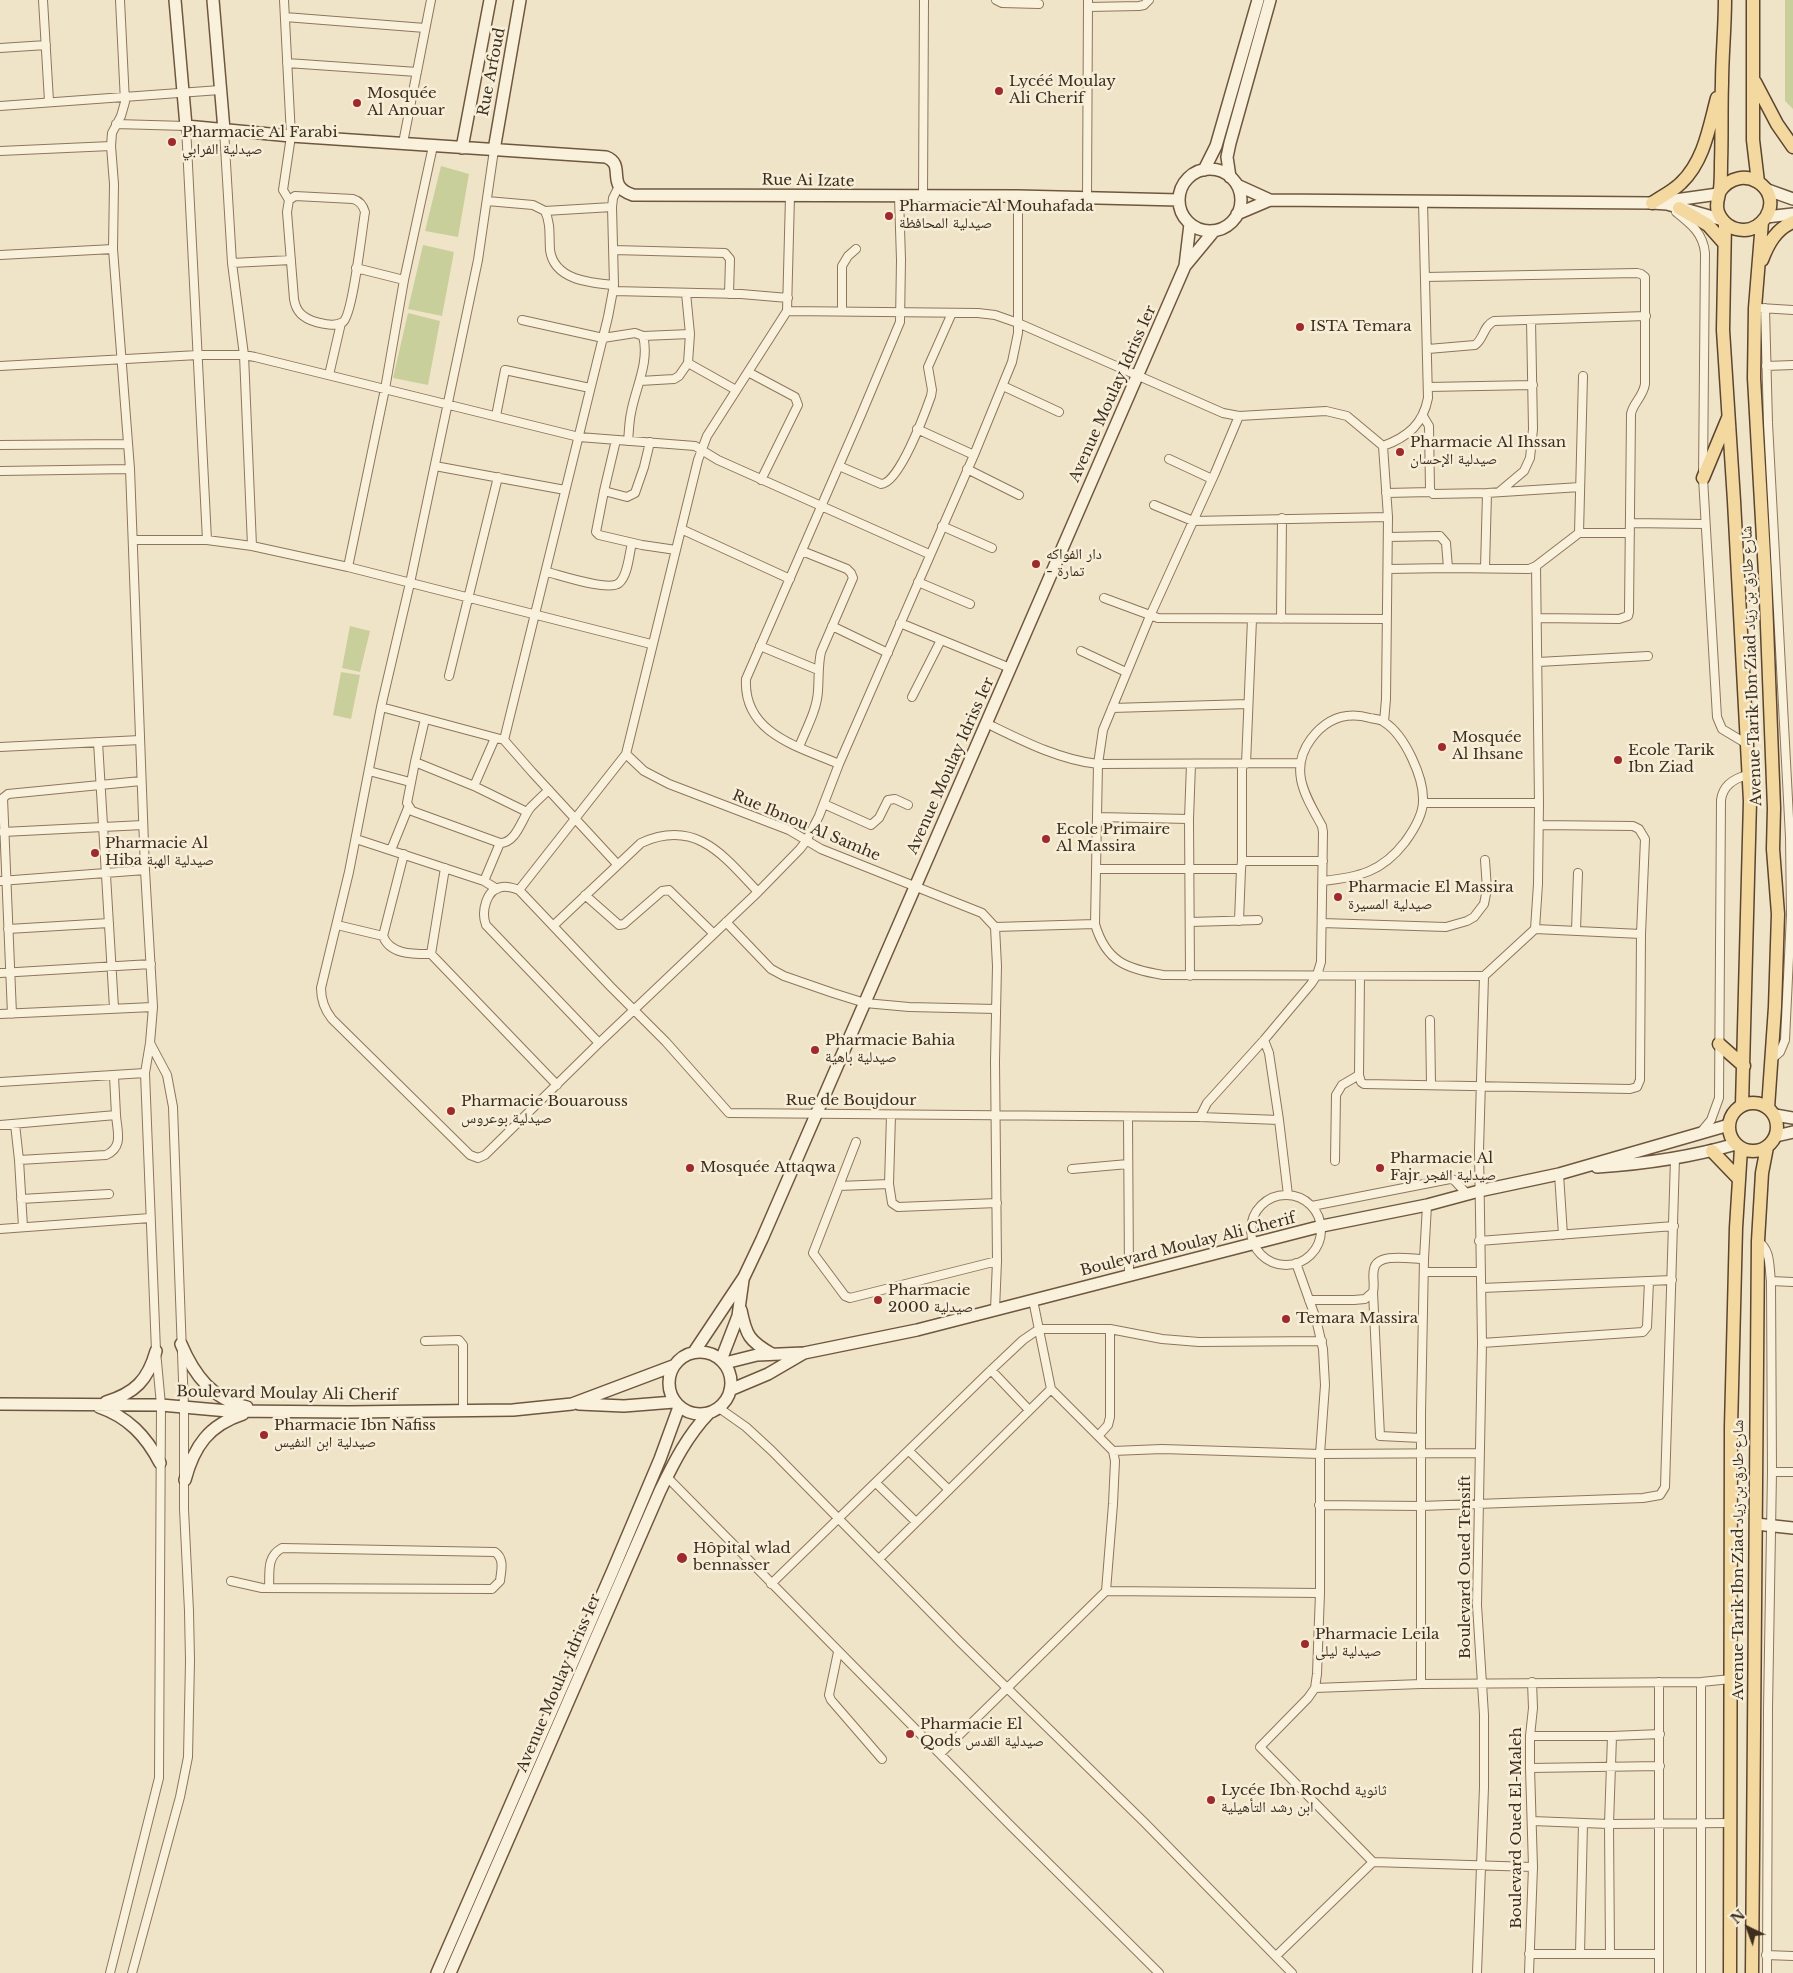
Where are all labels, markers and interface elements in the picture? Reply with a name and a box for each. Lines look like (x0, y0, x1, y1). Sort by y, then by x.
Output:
street label: Rue Arfoud (475, 26, 509, 118)
place label: Lycéé Moulay Ali Cherif (1009, 73, 1116, 108)
place label: Mosquée Al Anouar (367, 85, 445, 120)
marker: Lycéé Moulay Ali Cherif (993, 85, 1005, 97)
marker: Mosquée Al Anouar (351, 97, 363, 109)
place label: Pharmacie Al Farabi صيدلية الفرابي (182, 124, 338, 159)
marker: Pharmacie Al Farabi صيدلية الفرابي (166, 136, 178, 148)
street label: Rue Ai Izate (761, 171, 855, 191)
place label: Pharmacie Al Mouhafada صيدلية المحافظة (899, 198, 1094, 233)
marker: Pharmacie Al Mouhafada صيدلية المحافظة (883, 210, 895, 222)
street label: Avenue Moulay Idriss Ier (1066, 303, 1160, 485)
place label: ISTA Temara (1310, 318, 1412, 336)
marker: ISTA Temara (1294, 321, 1306, 333)
place label: Pharmacie Al Ihssan صيدلية الإحسان (1410, 434, 1566, 469)
marker: Pharmacie Al Ihssan صيدلية الإحسان (1394, 446, 1406, 458)
street label: Avenue Tarik Ibn Ziad شارع طارق بن زياد (1738, 525, 1766, 807)
place label: دار الفواكه - تمارة (1046, 546, 1102, 581)
marker: دار الفواكه - تمارة (1030, 558, 1042, 570)
street label: Avenue Moulay Idriss Ier (904, 675, 998, 857)
place label: Mosquée Al Ihsane (1452, 729, 1523, 764)
marker: Mosquée Al Ihsane (1436, 741, 1448, 753)
place label: Ecole Tarik Ibn Ziad (1628, 742, 1715, 777)
marker: Ecole Tarik Ibn Ziad (1612, 754, 1624, 766)
street label: Rue Ibnou Al Samhe (729, 787, 883, 865)
place label: Ecole Primaire Al Massira (1056, 821, 1170, 856)
marker: Ecole Primaire Al Massira (1040, 833, 1052, 845)
place label: Pharmacie Al Hiba صيدلية الهبة (105, 835, 214, 870)
marker: Pharmacie Al Hiba صيدلية الهبة (89, 847, 101, 859)
place label: Pharmacie El Massira صيدلية المسيرة (1348, 879, 1513, 914)
marker: Pharmacie El Massira صيدلية المسيرة (1332, 891, 1344, 903)
place label: Pharmacie Bahia صيدلية باهية (825, 1032, 955, 1067)
marker: Pharmacie Bahia صيدلية باهية (809, 1044, 821, 1056)
street label: Rue de Boujdour (786, 1092, 916, 1110)
place label: Pharmacie Bouarouss صيدلية بوعروس (461, 1093, 628, 1128)
marker: Pharmacie Bouarouss صيدلية بوعروس (445, 1105, 457, 1117)
place label: Pharmacie Al Fajr صيدلية الفجر (1390, 1150, 1496, 1185)
place label: Mosquée Attaqwa (700, 1159, 836, 1177)
marker: Mosquée Attaqwa (684, 1162, 696, 1174)
marker: Pharmacie Al Fajr صيدلية الفجر (1374, 1162, 1386, 1174)
street label: Boulevard Moulay Ali Cherif (1078, 1210, 1298, 1280)
place label: Pharmacie 2000 صيدلية (888, 1282, 973, 1317)
marker: Pharmacie 2000 صيدلية (872, 1294, 884, 1306)
place label: Temara Massira (1296, 1310, 1418, 1328)
marker: Temara Massira (1280, 1313, 1292, 1325)
street label: Boulevard Moulay Ali Cherif (176, 1383, 398, 1405)
place label: Pharmacie Ibn Nafiss صيدلية ابن النفيس (274, 1417, 436, 1452)
street label: Avenue Tarik Ibn Ziad شارع طارق بن زياد (1730, 1420, 1748, 1700)
marker: Pharmacie Ibn Nafiss صيدلية ابن النفيس (258, 1429, 270, 1441)
street label: Boulevard Oued Tensift (1457, 1475, 1475, 1659)
place label: Hôpital wlad bennasser (693, 1540, 791, 1575)
marker: Hôpital wlad bennasser (675, 1551, 689, 1565)
street label: Avenue Moulay Idriss Ier (513, 1591, 605, 1775)
place label: Pharmacie Leila صيدلية ليلى (1315, 1626, 1439, 1661)
marker: Pharmacie Leila صيدلية ليلى (1299, 1638, 1311, 1650)
place label: Pharmacie El Qods صيدلية القدس (920, 1716, 1044, 1751)
street label: Boulevard Oued El-Maleh (1508, 1727, 1526, 1929)
marker: Pharmacie El Qods صيدلية القدس (904, 1728, 916, 1740)
place label: Lycée Ibn Rochd ثانوية ابن رشد التأهيلية (1221, 1782, 1387, 1817)
marker: Lycée Ibn Rochd ثانوية ابن رشد التأهيلية (1205, 1794, 1217, 1806)
north arrow (1723, 1903, 1773, 1953)
text: N (1727, 1906, 1749, 1928)

